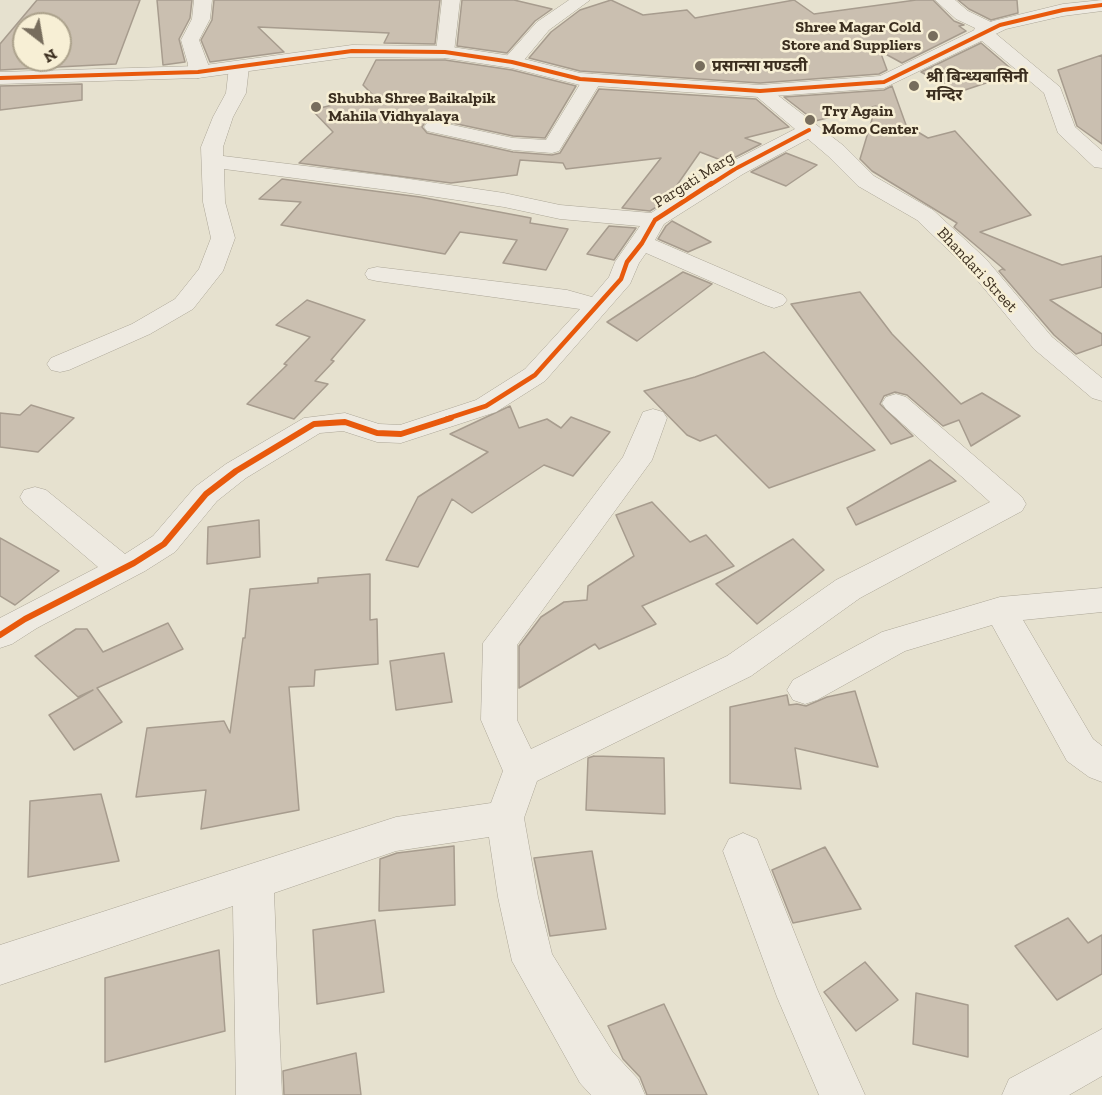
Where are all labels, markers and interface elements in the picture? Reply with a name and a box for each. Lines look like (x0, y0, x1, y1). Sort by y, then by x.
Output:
north arrow (12, 12, 72, 72)
place label: Shree Magar Cold Store and Suppliers (782, 17, 921, 55)
marker: Shree Magar Cold Store and Suppliers (926, 29, 940, 43)
text: N (40, 45, 61, 67)
place label: प्रसान्सा मण्डली (712, 56, 808, 76)
marker: प्रसान्सा मण्डली (693, 59, 707, 73)
place label: श्री बिन्ध्यबासिनी मन्दिर (926, 67, 1028, 105)
marker: श्री बिन्ध्यबासिनी मन्दिर (907, 79, 921, 93)
place label: Shubha Shree Baikalpik Mahila Vidhyalaya (328, 88, 496, 126)
marker: Shubha Shree Baikalpik Mahila Vidhyalaya (309, 100, 323, 114)
place label: Try Again Momo Center (822, 101, 919, 139)
marker: Try Again Momo Center (803, 113, 817, 127)
street label: Pargati Marg (650, 148, 738, 212)
street label: Bhandari Street (933, 224, 1021, 316)

